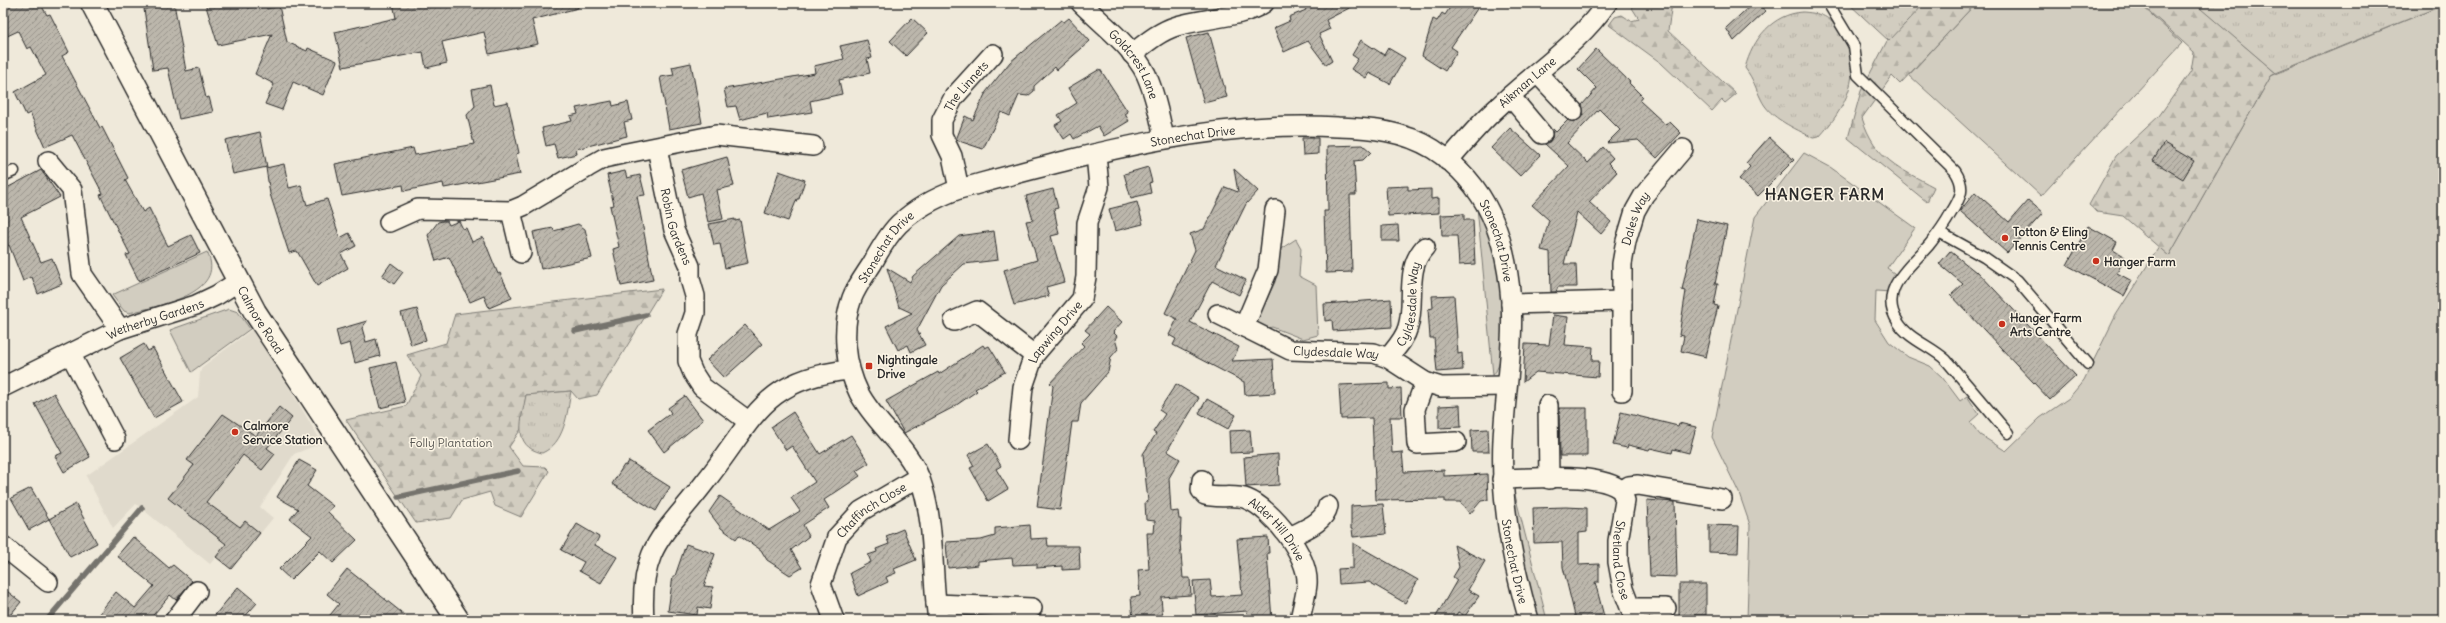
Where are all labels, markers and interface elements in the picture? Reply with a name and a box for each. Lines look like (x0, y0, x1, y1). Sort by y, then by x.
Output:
street label: Goldcrest Lane (1106, 26, 1162, 101)
street label: Aikman Lane (1495, 53, 1559, 110)
street label: The Linnets (941, 57, 991, 114)
street label: Stonechat Drive (1149, 122, 1236, 149)
district label: HANGER FARM (1765, 184, 1885, 204)
street label: Robin Gardens (658, 187, 696, 267)
street label: Dales Way (1618, 187, 1652, 247)
street label: Stonechat Drive (1477, 197, 1516, 283)
street label: Stonechat Drive (854, 207, 917, 285)
place label: Totton & Eling Tennis Centre (2013, 224, 2088, 253)
marker: Totton & Eling Tennis Centre (2000, 233, 2010, 243)
place label: Hanger Farm (2104, 254, 2176, 270)
marker: Hanger Farm (2091, 256, 2101, 266)
street label: Cyldesdale Way (1393, 260, 1423, 349)
street label: Calmore Road (235, 283, 288, 356)
street label: Wetherby Gardens (104, 295, 206, 342)
street label: Lapwing Drive (1024, 297, 1085, 365)
place label: Hanger Farm Arts Centre (2010, 310, 2082, 339)
marker: Hanger Farm Arts Centre (1997, 319, 2007, 329)
street label: Clydesdale Way (1293, 343, 1382, 362)
place label: Nightingale Drive (877, 352, 938, 381)
marker: Nightingale Drive (864, 361, 874, 371)
place label: Calmore Service Station (243, 418, 323, 447)
marker: Calmore Service Station (230, 427, 240, 437)
park label: Folly Plantation (410, 435, 493, 450)
street label: Chaffinch Close (833, 479, 909, 541)
street label: Alder Hill Drive (1246, 494, 1309, 563)
street label: Stonechat Drive (1499, 518, 1532, 605)
street label: Shetland Close (1610, 519, 1634, 602)

